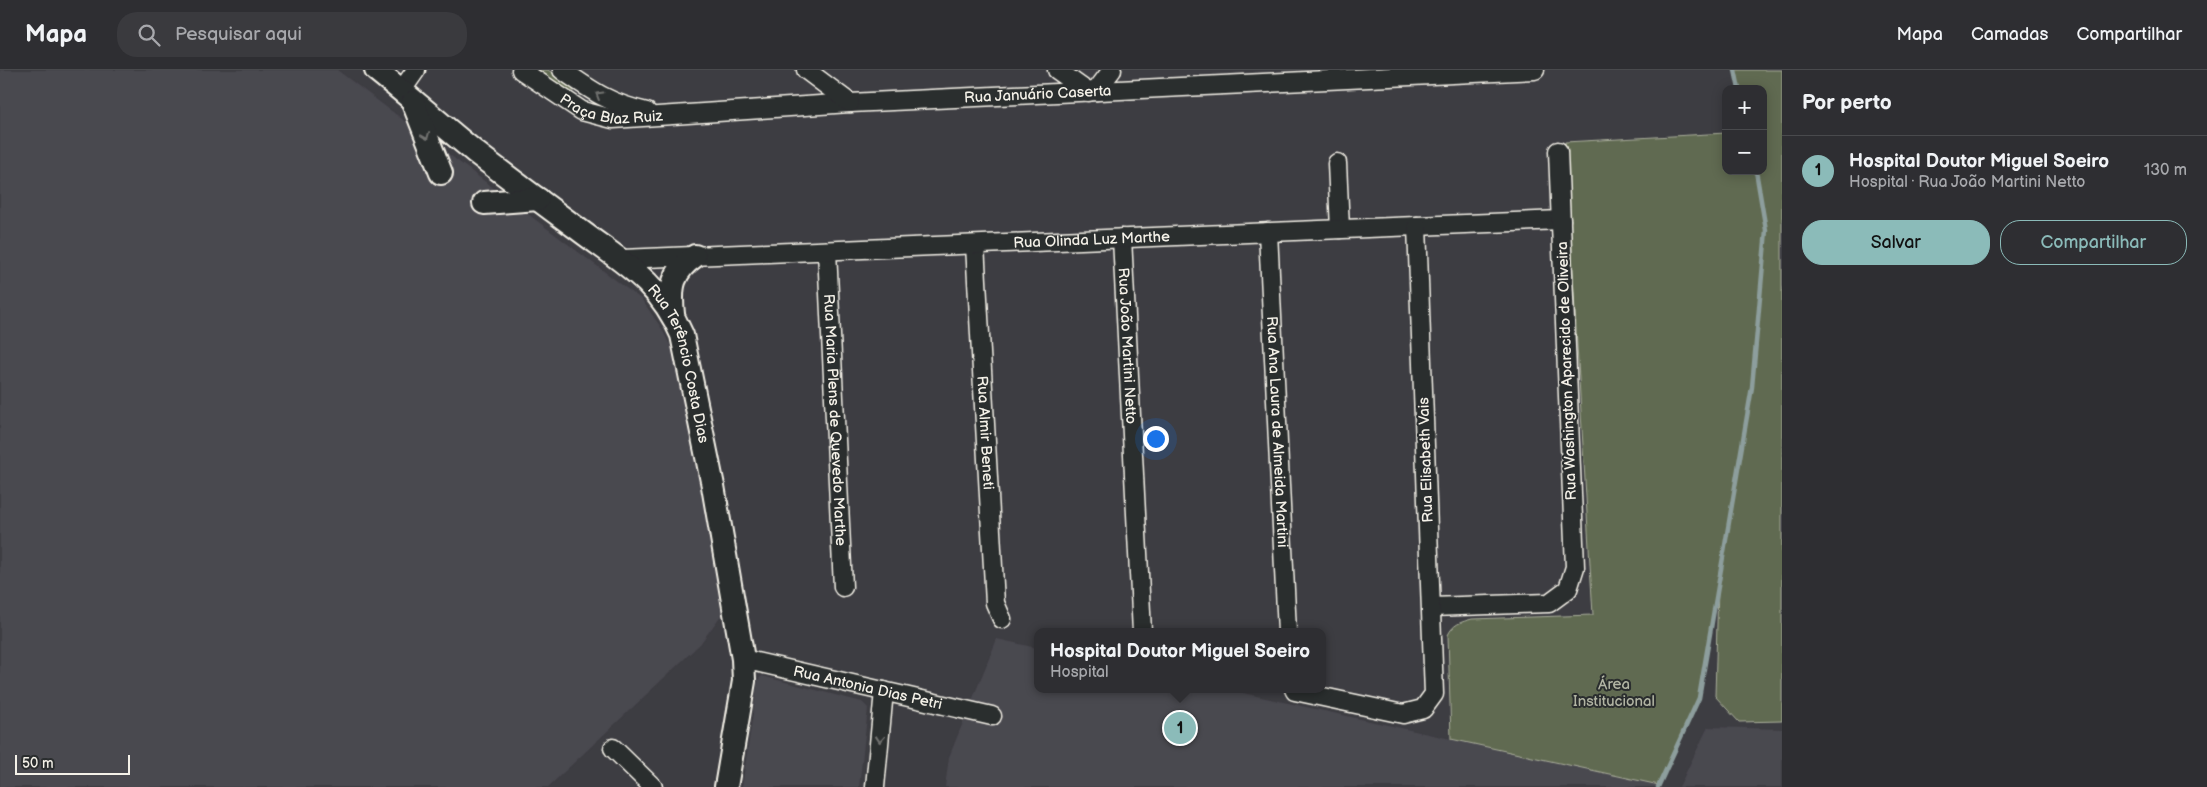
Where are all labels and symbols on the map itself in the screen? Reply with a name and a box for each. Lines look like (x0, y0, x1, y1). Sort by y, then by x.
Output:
street label: Rua Januário Caserta (964, 81, 1112, 107)
street label: Praça Blaz Ruiz (556, 89, 664, 128)
one-way arrow (596, 92, 605, 101)
one-way arrow (420, 131, 430, 139)
street label: Rua Olinda Luz Marthe (1013, 227, 1170, 252)
street label: Rua Washington Aparecido de Oliveira (1553, 241, 1581, 501)
street label: Rua João Martini Netto (1114, 267, 1141, 425)
street label: Rua Terêncio Costa Dias (644, 280, 714, 445)
street label: Rua Maria Plens de Quevedo Marthe (820, 293, 851, 546)
street label: Rua Ana Laura de Almeida Martini (1263, 316, 1292, 548)
street label: Rua Almir Beneti (973, 375, 998, 490)
street label: Rua Elisabeth Vais (1414, 396, 1438, 523)
your location (1143, 426, 1169, 452)
street label: Rua Antonia Dias Petri (791, 661, 944, 714)
park label: Área Institucional (1573, 675, 1655, 711)
pin: 1 (1164, 709, 1196, 747)
one-way arrow (874, 735, 885, 743)
scale bar (15, 752, 130, 775)

